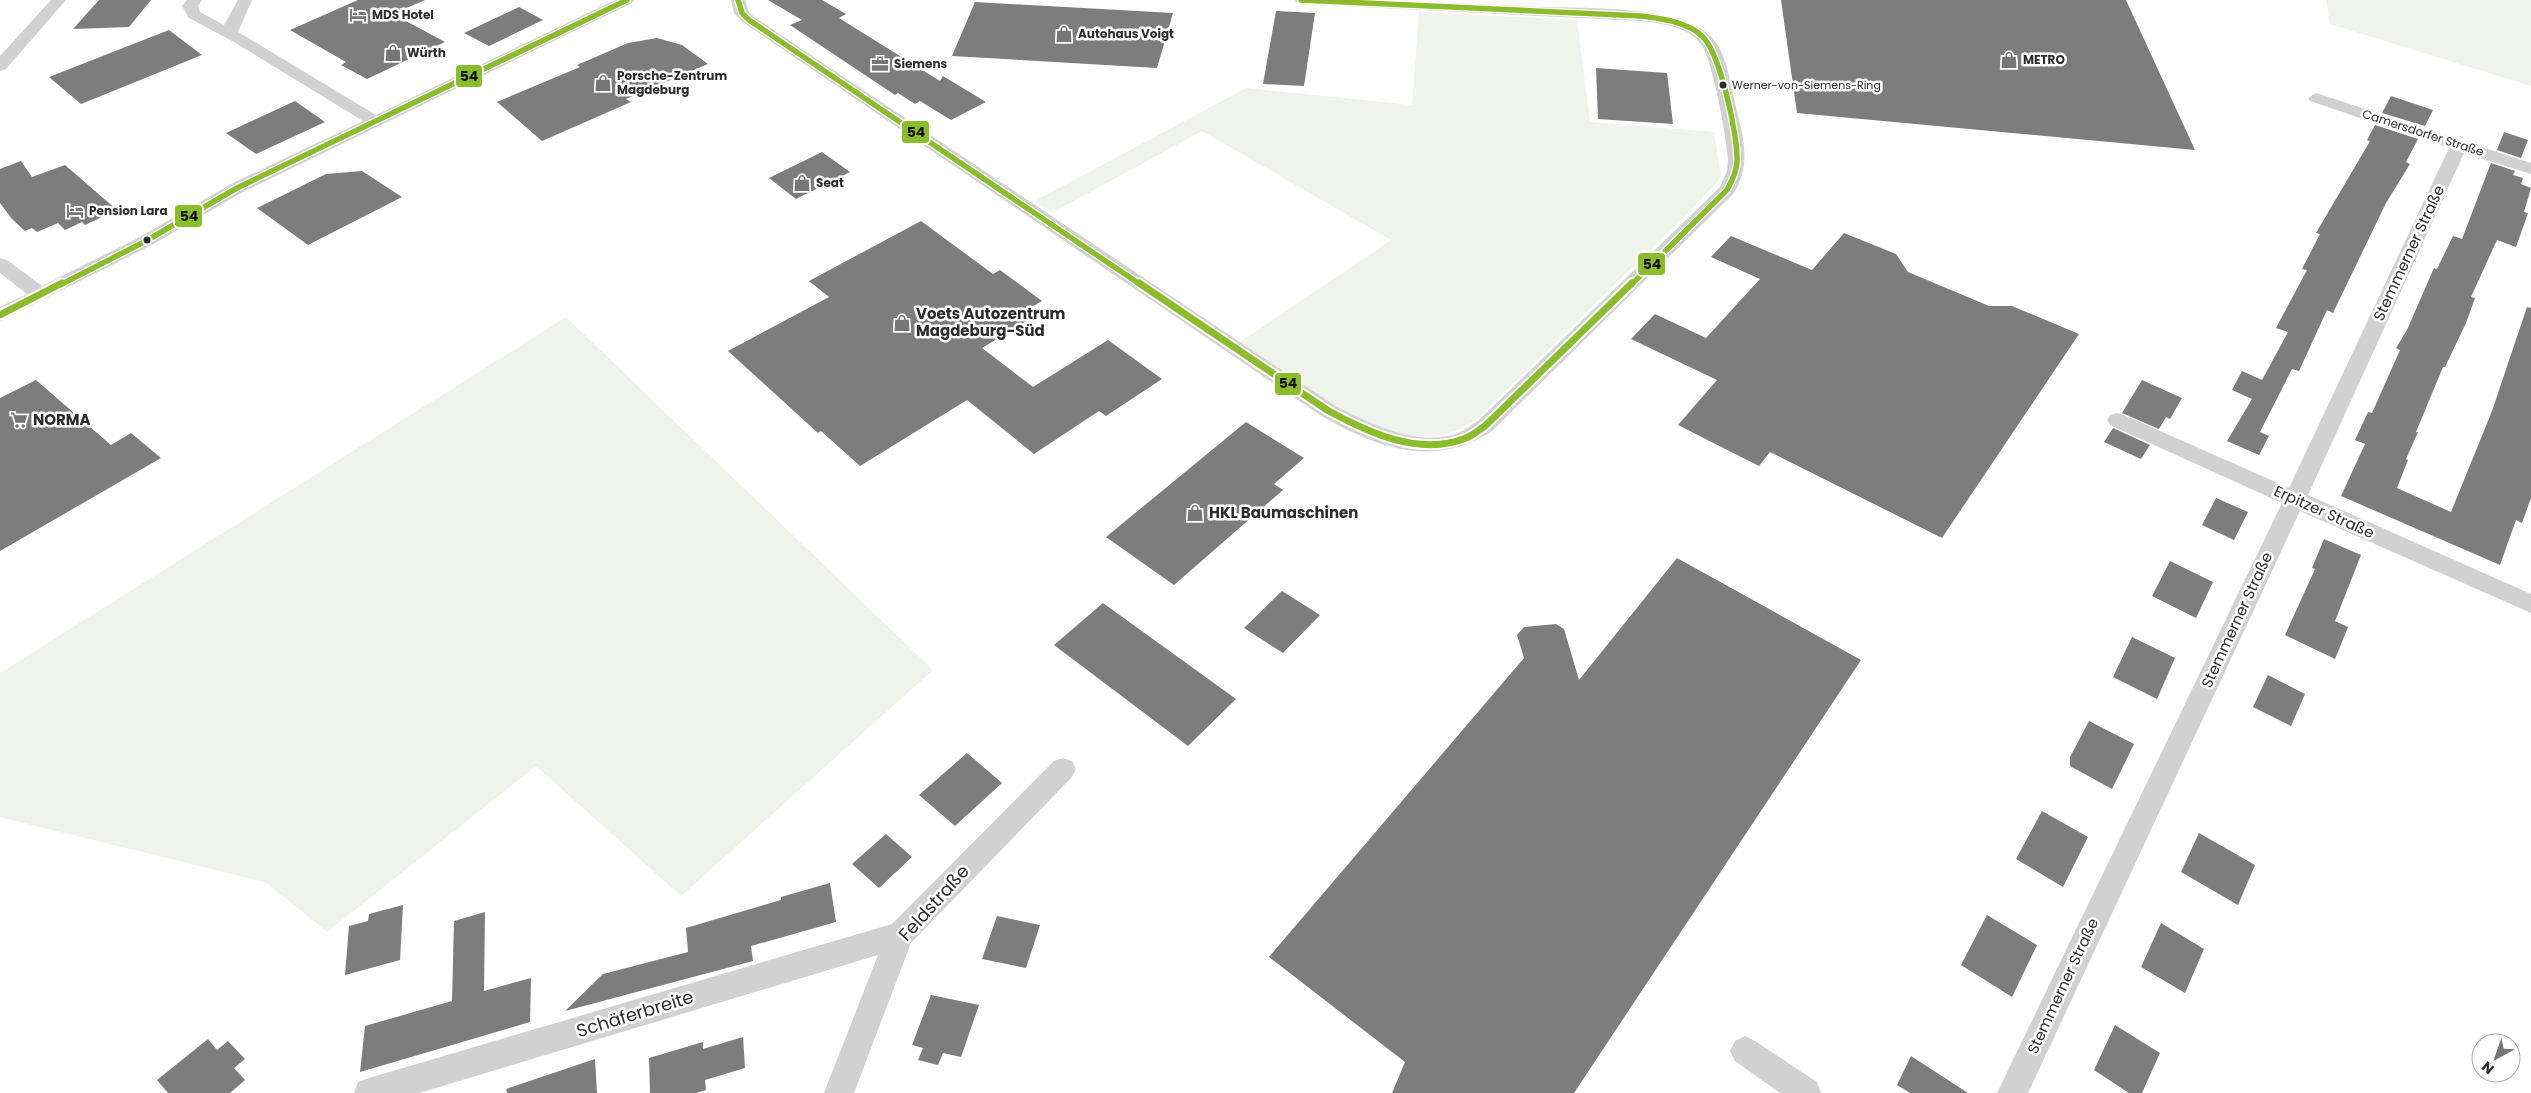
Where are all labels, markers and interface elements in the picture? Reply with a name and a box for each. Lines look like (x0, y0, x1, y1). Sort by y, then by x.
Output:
hotel icon: MDS Hotel (348, 5, 368, 25)
place label: MDS Hotel (372, 6, 434, 23)
shop icon: Autohaus Voigt (1054, 24, 1074, 44)
place label: Autohaus Voigt (1078, 25, 1174, 42)
shop icon: Würth (383, 43, 403, 63)
place label: Würth (407, 44, 446, 61)
shop icon: METRO (1999, 50, 2019, 70)
place label: METRO (2023, 51, 2065, 68)
office icon: Siemens (870, 54, 890, 74)
place label: Siemens (894, 55, 948, 72)
line badge: 54 (455, 64, 483, 88)
text: 54 (460, 66, 478, 86)
place label: Porsche-Zentrum Magdeburg (617, 67, 727, 98)
shop icon: Porsche-Zentrum Magdeburg (593, 73, 613, 93)
place label: Werner-von-Siemens-Ring (1732, 77, 1881, 93)
marker: Werner-von-Siemens-Ring (1718, 80, 1728, 90)
street label: Camersdorfer Straße (2360, 105, 2486, 160)
line badge: 54 (901, 120, 930, 144)
text: 54 (907, 122, 925, 142)
shop icon: Seat (792, 173, 812, 193)
place label: Seat (816, 174, 844, 191)
street label: Stemmerner Straße (2368, 182, 2449, 324)
hotel icon: Pension Lara (65, 201, 85, 221)
place label: Pension Lara (89, 202, 168, 219)
line badge: 54 (174, 204, 203, 228)
text: 54 (180, 206, 198, 226)
unlabelled marker (142, 235, 152, 245)
line badge: 54 (1637, 252, 1666, 276)
text: 54 (1643, 254, 1661, 274)
place label: Voets Autozentrum Magdeburg-Süd (916, 303, 1066, 341)
shop icon: Voets Autozentrum Magdeburg-Süd (892, 313, 912, 333)
line badge: 54 (1274, 372, 1302, 396)
text: 54 (1279, 373, 1297, 393)
place label: NORMA (33, 409, 91, 430)
supermarket icon: NORMA (9, 410, 29, 430)
street label: Erpitzer Straße (2271, 480, 2378, 543)
place label: HKL Baumaschinen (1209, 502, 1358, 523)
shop icon: HKL Baumaschinen (1185, 503, 1205, 523)
street label: Stemmerner Straße (2196, 549, 2277, 691)
street label: Feldstraße (893, 859, 975, 946)
street label: Stemmerner Straße (2022, 915, 2103, 1057)
street label: Schäferbreite (573, 984, 696, 1043)
north arrow (2471, 1033, 2521, 1083)
text: N (2477, 1057, 2498, 1079)

